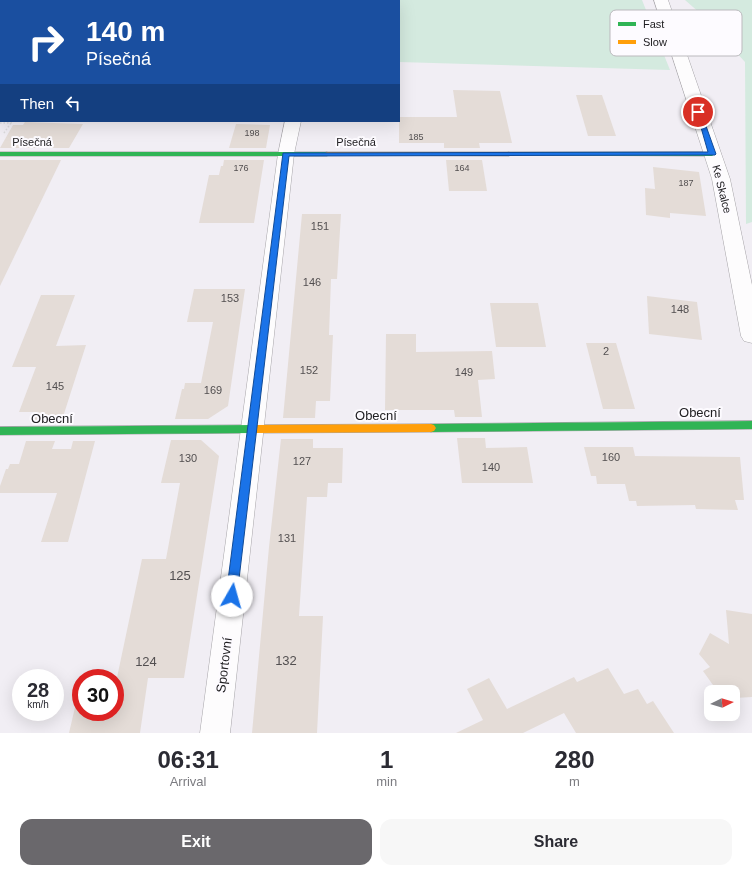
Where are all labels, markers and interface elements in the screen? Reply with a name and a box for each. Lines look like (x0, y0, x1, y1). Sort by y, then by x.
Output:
legend (610, 10, 742, 56)
icon: right (20, 16, 72, 68)
text: 140 m (86, 16, 165, 47)
text: Fast (643, 18, 664, 30)
text: Slow (643, 36, 667, 48)
text: Písečná (86, 49, 151, 69)
icon: left (62, 92, 84, 114)
text: Then (20, 95, 54, 112)
pin (681, 95, 715, 129)
icon: arrive (687, 101, 709, 123)
house number: 198 (244, 128, 260, 138)
house number: 185 (408, 132, 424, 142)
street label: Písečná (12, 136, 53, 148)
street label: Písečná (336, 136, 377, 148)
house number: 176 (233, 163, 249, 173)
house number: 164 (454, 163, 470, 173)
street label: Ke Skalce (710, 164, 734, 214)
house number: 187 (678, 178, 694, 188)
house number: 151 (311, 220, 329, 232)
house number: 146 (303, 276, 321, 288)
house number: 153 (221, 292, 239, 304)
house number: 148 (671, 303, 689, 315)
house number: 2 (603, 345, 609, 357)
house number: 152 (300, 364, 318, 376)
house number: 149 (455, 366, 473, 378)
house number: 145 (46, 380, 64, 392)
house number: 169 (204, 384, 222, 396)
street label: Obecní (679, 405, 721, 420)
street label: Obecní (355, 408, 397, 423)
street label: Obecní (31, 411, 73, 426)
house number: 160 (602, 451, 620, 463)
house number: 130 (179, 452, 197, 464)
house number: 127 (293, 455, 311, 467)
house number: 140 (482, 461, 500, 473)
house number: 131 (278, 532, 296, 544)
house number: 125 (169, 568, 191, 583)
position arrow (211, 575, 253, 617)
street label: Sportovní (213, 636, 235, 694)
house number: 132 (275, 653, 297, 668)
house number: 124 (135, 654, 157, 669)
speed limit sign: 30 (72, 669, 124, 721)
text: 28 (27, 679, 49, 701)
north arrow (704, 685, 740, 721)
map controls (704, 685, 740, 721)
text: km/h (27, 699, 49, 710)
text: 06:31 (157, 746, 219, 773)
text: 1 (380, 746, 393, 773)
text: 280 (555, 746, 595, 773)
text: Arrival (170, 774, 207, 789)
text: min (376, 774, 397, 789)
text: m (569, 774, 580, 789)
button: Exit (20, 819, 372, 865)
button: Share (380, 819, 732, 865)

